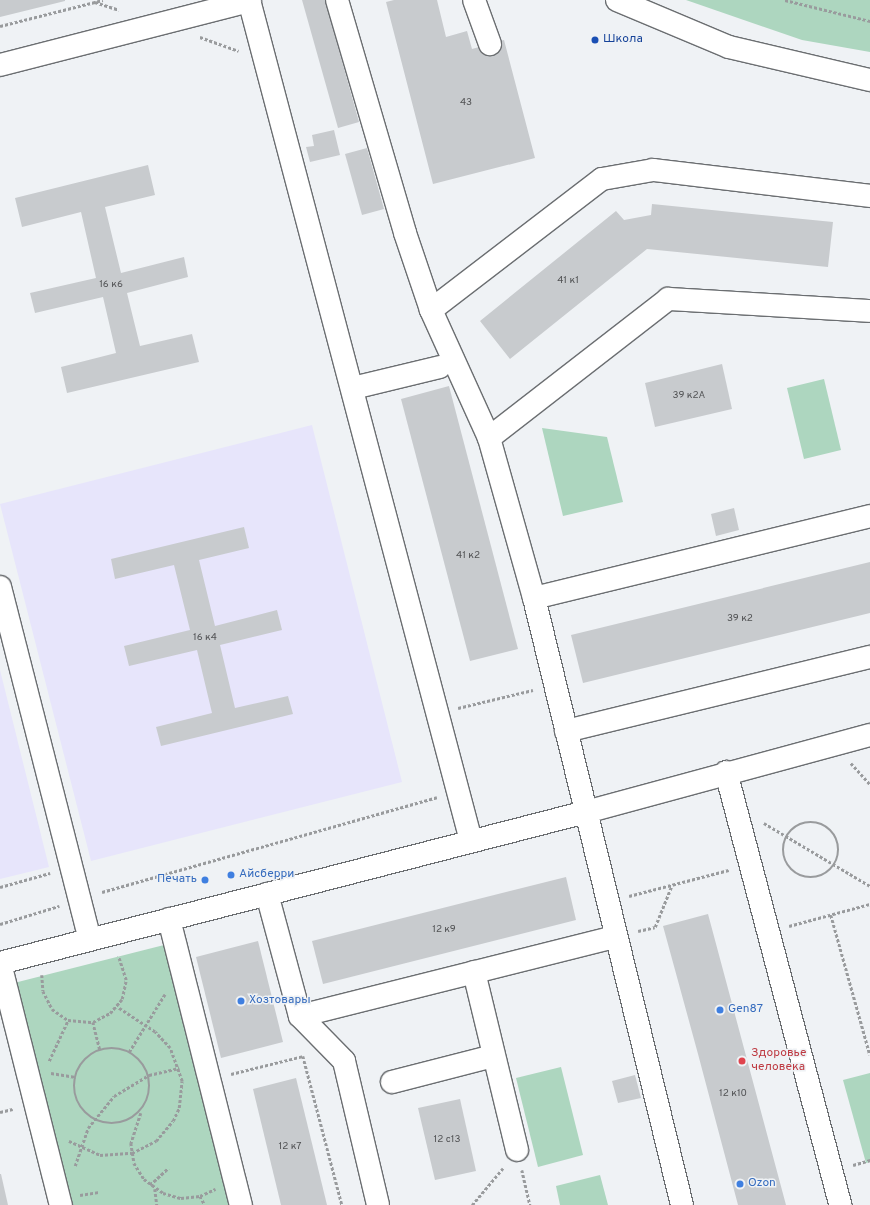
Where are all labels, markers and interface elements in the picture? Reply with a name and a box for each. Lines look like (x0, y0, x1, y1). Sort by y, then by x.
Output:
place label: Школа (603, 33, 643, 47)
marker: Школа (590, 35, 600, 45)
house number: 43 (460, 97, 472, 109)
house number: 41 к1 (557, 275, 579, 287)
house number: 16 к6 (99, 279, 123, 291)
house number: 39 к2А (673, 390, 705, 402)
house number: 41 к2 (456, 550, 480, 562)
house number: 39 к2 (727, 613, 753, 625)
house number: 16 к4 (193, 632, 217, 644)
place label: Айсберри (239, 868, 294, 882)
marker: Айсберри (226, 870, 236, 880)
place label: Печать (157, 873, 197, 887)
marker: Печать (200, 875, 210, 885)
house number: 12 к9 (432, 924, 456, 936)
place label: Хозтовары (249, 994, 311, 1008)
marker: Хозтовары (236, 996, 246, 1006)
place label: Gen87 (728, 1003, 763, 1017)
marker: Gen87 (715, 1005, 725, 1015)
place label: Здоровье человека (751, 1047, 806, 1075)
marker: Здоровье человека (736, 1055, 748, 1067)
house number: 12 к10 (719, 1088, 747, 1100)
house number: 12 с13 (434, 1134, 460, 1146)
house number: 12 к7 (279, 1141, 301, 1153)
place label: Ozon (748, 1177, 776, 1191)
marker: Ozon (735, 1179, 745, 1189)

